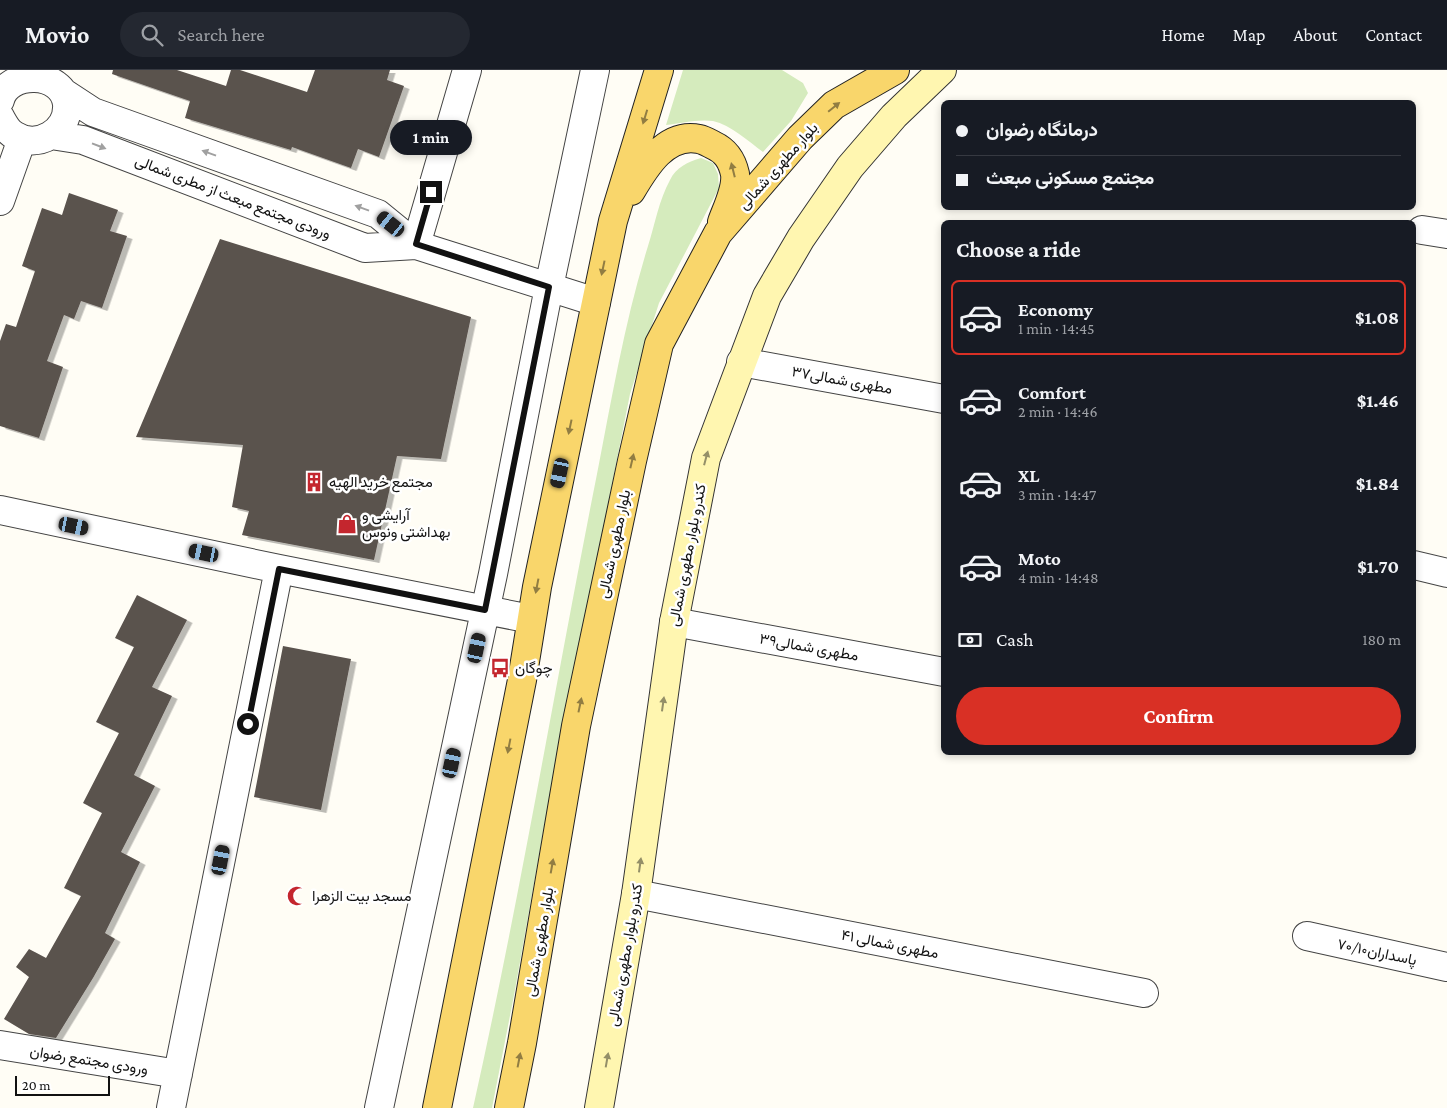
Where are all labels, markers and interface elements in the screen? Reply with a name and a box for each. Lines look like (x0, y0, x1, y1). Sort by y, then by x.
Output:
search box (120, 12, 470, 57)
text: Movio (25, 21, 90, 48)
icon: search (138, 21, 166, 49)
text: Search here (178, 24, 265, 45)
text: Home (1162, 25, 1205, 45)
text: Map (1233, 25, 1265, 45)
text: About (1293, 25, 1337, 45)
text: Contact (1365, 25, 1422, 45)
one-way arrow (827, 101, 840, 112)
one-way arrow (640, 109, 648, 124)
callout: 1 min (390, 119, 472, 154)
text: درمانگاه رضوان (986, 119, 1098, 140)
street label: بلوار مطهری شمالی (735, 120, 822, 214)
text: 1 min (413, 129, 449, 146)
one-way arrow (91, 143, 106, 150)
one-way arrow (201, 149, 216, 157)
street label: ورودی مجتمع مبعث از مطری شمالی (132, 152, 333, 245)
one-way arrow (729, 162, 737, 177)
text: مجتمع مسکونی مبعث (986, 167, 1154, 188)
route end (420, 181, 442, 203)
one-way arrow (354, 204, 369, 212)
car (374, 209, 407, 239)
text: Choose a ride (956, 237, 1081, 262)
one-way arrow (599, 261, 607, 276)
icon: car (958, 295, 1003, 340)
text: Economy (1018, 299, 1093, 320)
text: $1.08 (1355, 307, 1399, 328)
text: 1 min · 14:45 (1018, 320, 1095, 337)
street label: مطهرى شمالى۳۷ (790, 363, 894, 399)
icon: car (958, 378, 1003, 423)
text: Comfort (1018, 382, 1086, 403)
text: $1.46 (1357, 390, 1399, 411)
text: 2 min · 14:46 (1018, 403, 1098, 420)
one-way arrow (566, 420, 574, 435)
one-way arrow (703, 451, 711, 466)
one-way arrow (628, 453, 636, 469)
car (549, 457, 570, 489)
icon: car (958, 461, 1003, 506)
text: XL (1018, 465, 1040, 486)
building icon: مجتمع خرید الهیه (303, 471, 325, 493)
text: $1.84 (1356, 473, 1399, 494)
place label: مجتمع خرید الهیه (329, 474, 433, 493)
street label: کندرو بلوار مطهری شمالی (665, 482, 711, 628)
text: 3 min · 14:47 (1018, 486, 1096, 503)
street label: بلوار مطهری شمالی (595, 488, 635, 600)
place label: آرایشی و بهداشتی ونوس (362, 507, 450, 542)
shop icon: آرایشی و بهداشتی ونوس (336, 513, 358, 535)
car (57, 516, 90, 536)
car (187, 543, 220, 563)
icon: car (958, 544, 1003, 589)
text: Moto (1018, 548, 1061, 569)
text: $1.70 (1357, 556, 1399, 577)
text: 4 min · 14:48 (1018, 569, 1099, 586)
one-way arrow (532, 579, 540, 595)
icon: cash (956, 626, 984, 654)
text: Cash (996, 629, 1034, 650)
street label: مطهرى شمالى۳۹ (758, 630, 860, 666)
text: 180 m (1362, 631, 1401, 648)
car (466, 632, 487, 664)
bus stop icon: چوگان (489, 657, 511, 679)
place label: چوگان (515, 660, 552, 678)
button: Confirm (956, 687, 1401, 745)
one-way arrow (659, 696, 667, 712)
one-way arrow (576, 698, 584, 713)
route start (237, 713, 259, 735)
one-way arrow (505, 739, 513, 754)
car (441, 747, 462, 779)
car (210, 844, 231, 876)
one-way arrow (549, 857, 557, 873)
one-way arrow (637, 857, 645, 873)
street label: کندرو بلوار مطهری شمالی (605, 882, 647, 1028)
mosque icon: مسجد بیت الزهرا (286, 885, 308, 907)
street label: بلوار مطهری شمالی (522, 886, 558, 998)
place label: مسجد بیت الزهرا (312, 888, 411, 905)
street label: ۴۱ مطهرى شمالى (840, 927, 940, 963)
street label: پاسداران۷۰/۱۰ (1335, 936, 1418, 970)
street label: ورودی مجتمع رضوان (28, 1043, 149, 1080)
one-way arrow (604, 1052, 612, 1068)
one-way arrow (515, 1053, 523, 1068)
scale bar (15, 1073, 110, 1096)
text: 20 m (22, 1077, 50, 1093)

